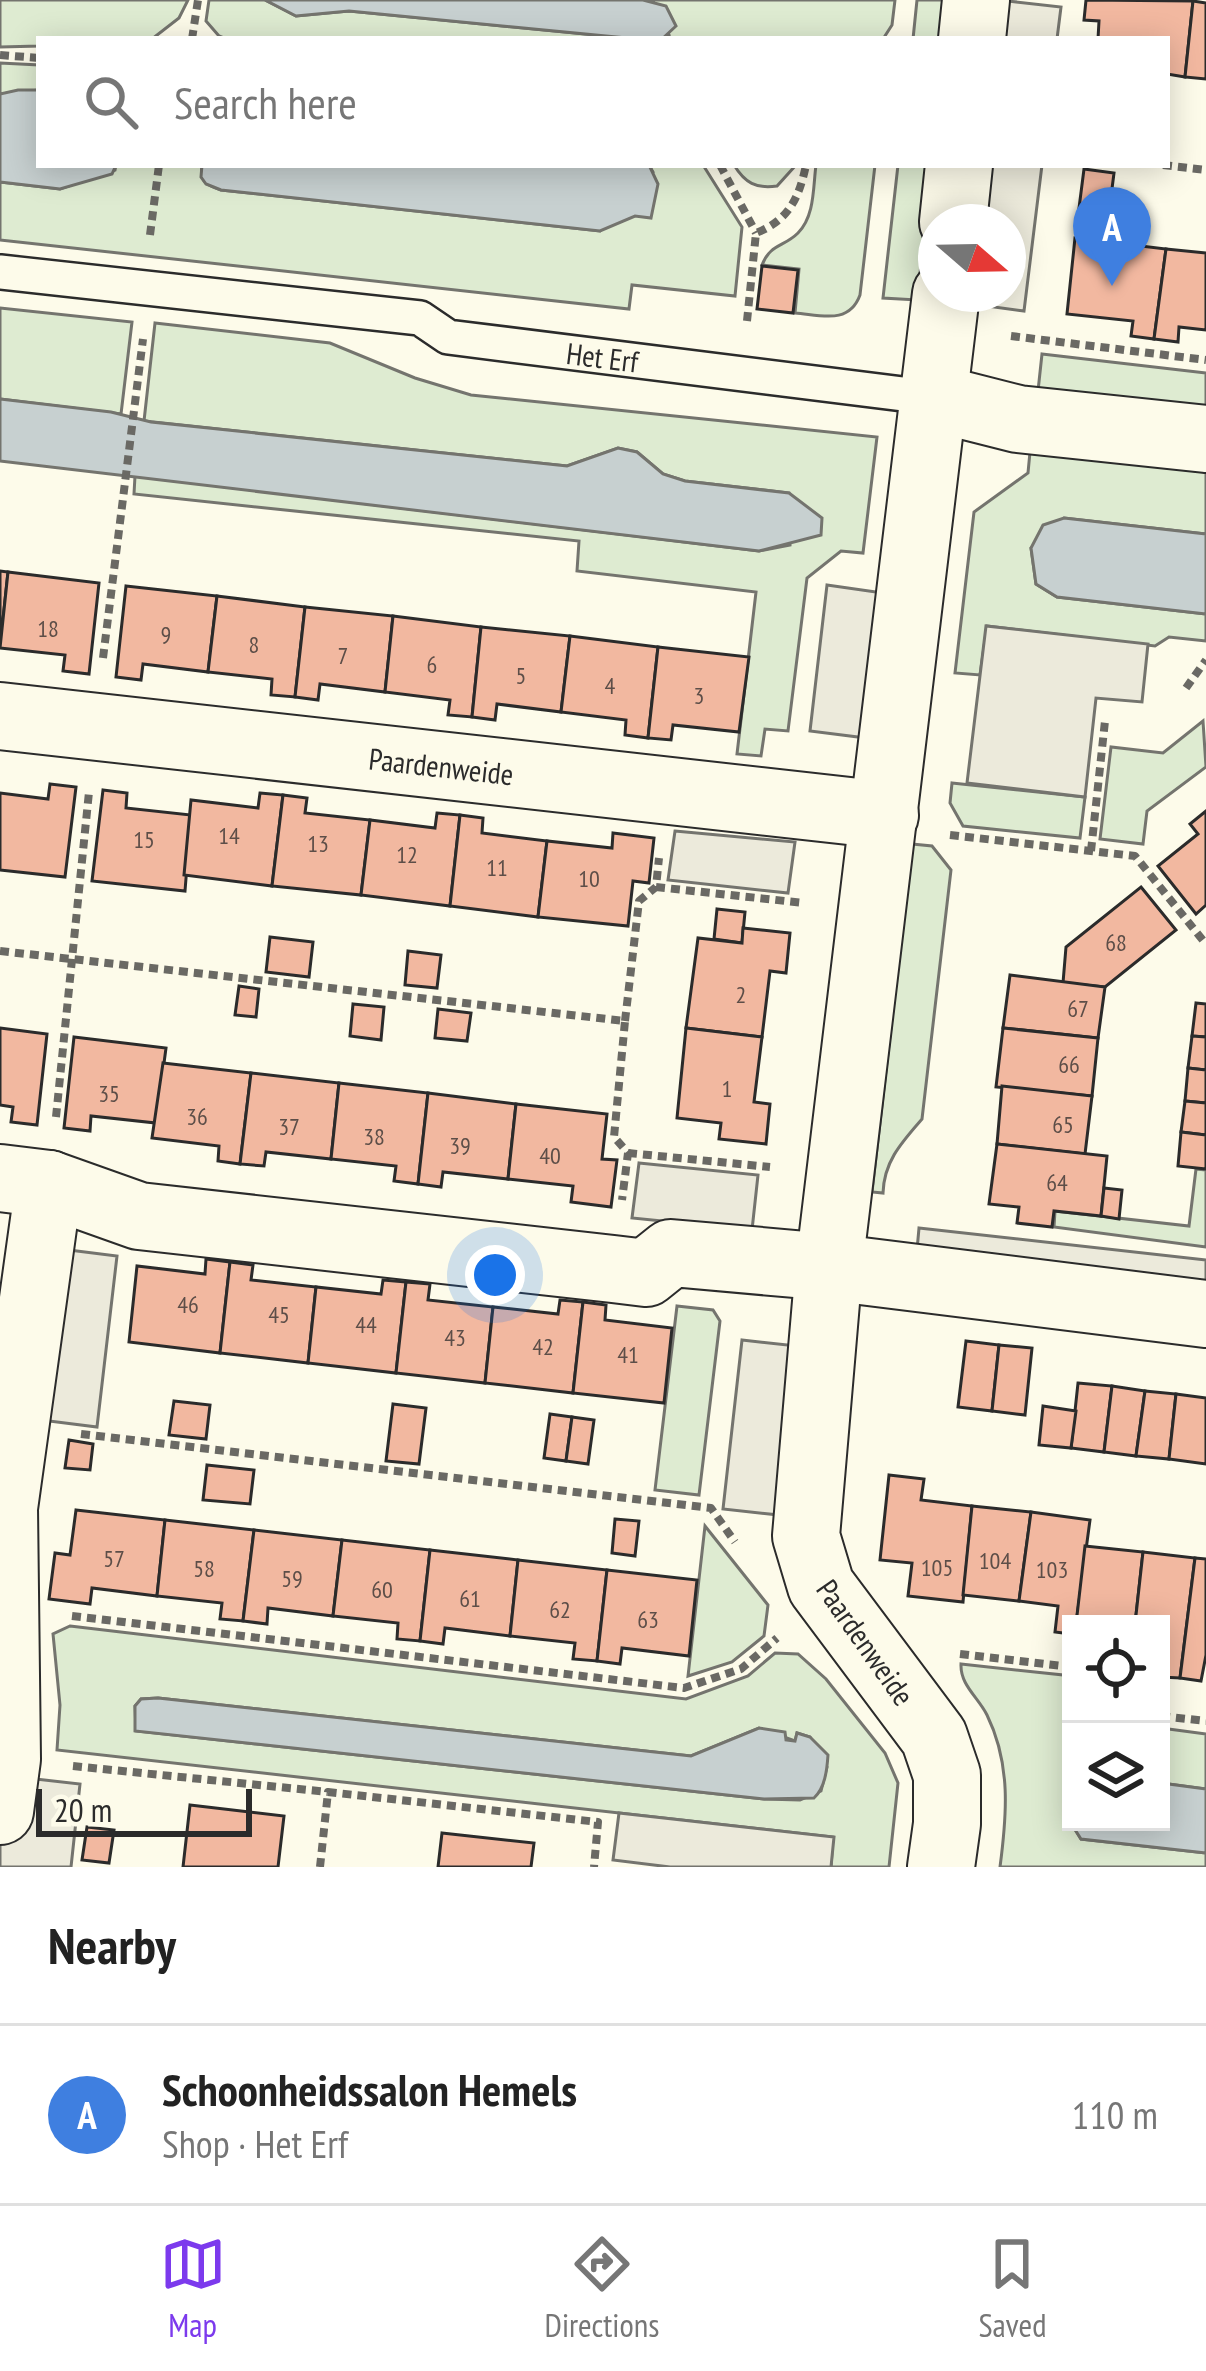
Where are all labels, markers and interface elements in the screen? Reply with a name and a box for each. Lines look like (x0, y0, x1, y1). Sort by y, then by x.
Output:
search box (36, 36, 1170, 168)
icon: search (78, 69, 144, 135)
text: Search here (174, 73, 357, 131)
pin: A (1073, 187, 1151, 286)
north arrow (918, 204, 1026, 312)
street label: Het Erf (564, 333, 642, 380)
house number: 18 (37, 613, 59, 644)
house number: 9 (161, 619, 171, 650)
house number: 8 (249, 629, 259, 660)
house number: 7 (338, 640, 348, 671)
house number: 6 (427, 649, 437, 680)
house number: 5 (516, 660, 526, 691)
house number: 4 (605, 670, 616, 701)
house number: 3 (694, 680, 704, 711)
street label: Paardenweide (367, 738, 516, 793)
house number: 14 (218, 820, 240, 851)
house number: 15 (133, 824, 155, 855)
house number: 13 (307, 828, 329, 859)
house number: 12 (396, 839, 418, 870)
house number: 11 (486, 852, 508, 883)
house number: 10 (578, 863, 600, 894)
house number: 68 (1105, 927, 1127, 958)
house number: 2 (736, 979, 746, 1010)
house number: 67 (1067, 993, 1089, 1024)
house number: 66 (1058, 1049, 1080, 1080)
house number: 1 (722, 1073, 732, 1104)
house number: 35 (98, 1078, 120, 1109)
house number: 36 (186, 1101, 208, 1132)
house number: 65 (1052, 1109, 1074, 1140)
house number: 37 (278, 1111, 300, 1142)
house number: 38 (363, 1121, 385, 1152)
house number: 39 (449, 1130, 471, 1161)
house number: 40 (539, 1140, 561, 1171)
house number: 64 (1046, 1167, 1068, 1198)
your location (465, 1245, 525, 1305)
house number: 46 (177, 1289, 199, 1320)
house number: 45 (268, 1299, 290, 1330)
house number: 44 (355, 1309, 377, 1340)
house number: 43 (444, 1322, 466, 1353)
house number: 42 (532, 1331, 554, 1362)
house number: 41 (617, 1339, 639, 1370)
house number: 57 (103, 1543, 125, 1574)
house number: 104 (979, 1545, 1011, 1576)
house number: 105 (921, 1552, 953, 1583)
house number: 58 (193, 1553, 215, 1584)
house number: 103 (1036, 1554, 1068, 1585)
house number: 59 (281, 1563, 303, 1594)
street label: Paardenweide (808, 1571, 924, 1713)
house number: 60 (371, 1574, 393, 1605)
house number: 61 (459, 1583, 481, 1614)
house number: 62 (549, 1594, 571, 1625)
house number: 63 (637, 1604, 659, 1635)
map controls (1062, 1615, 1170, 1831)
button: locate (1062, 1615, 1170, 1723)
button: layers (1062, 1723, 1170, 1831)
scale bar (36, 1783, 252, 1836)
text: 20 m (54, 1788, 112, 1831)
text: Nearby (48, 1912, 176, 1978)
text: Schoonheidssalon Hemels (162, 2060, 577, 2118)
text: A (77, 2089, 97, 2140)
text: 110 m (1072, 2089, 1158, 2140)
text: Shop · Het Erf (162, 2118, 348, 2169)
tab: Map (160, 2231, 226, 2346)
tab: Directions (545, 2231, 659, 2346)
tab: Saved (978, 2231, 1046, 2346)

